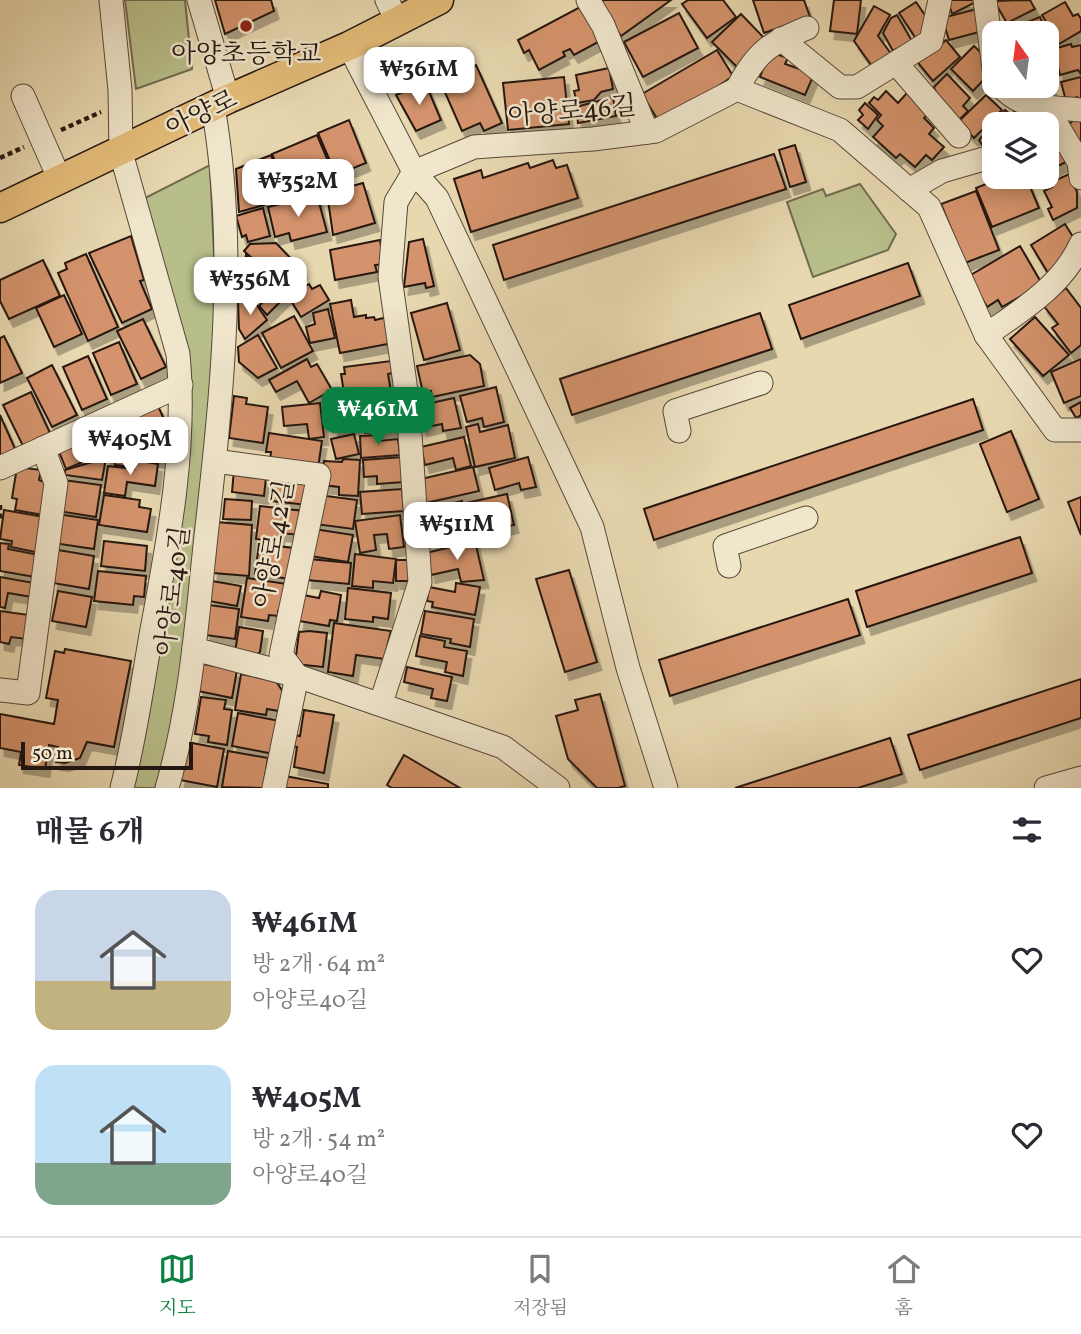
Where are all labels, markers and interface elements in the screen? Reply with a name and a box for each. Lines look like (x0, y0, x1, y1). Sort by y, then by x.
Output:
marker: 아양초등학교 (238, 18, 254, 34)
north arrow (982, 21, 1059, 98)
map controls (982, 21, 1059, 189)
place label: 아양초등학교 (171, 37, 321, 73)
pin: ₩361M (370, 48, 468, 107)
text: ₩361M (380, 54, 458, 86)
street label: 아양로 (160, 82, 244, 147)
street label: 아양로46길 (506, 88, 638, 136)
button: layers (982, 112, 1059, 189)
pin: ₩352M (249, 160, 347, 219)
text: ₩352M (258, 166, 338, 198)
pin: ₩356M (201, 258, 299, 317)
text: ₩356M (210, 264, 290, 296)
pin: ₩461M (329, 388, 427, 447)
text: ₩461M (338, 394, 418, 426)
pin: ₩405M (81, 418, 179, 477)
text: ₩405M (88, 424, 172, 456)
street label: 아양로42길 (246, 477, 304, 611)
pin: ₩511M (408, 503, 506, 562)
text: ₩511M (420, 509, 494, 541)
street label: 아양로40길 (148, 524, 200, 658)
scale bar (21, 739, 192, 771)
text: 50 m (32, 741, 73, 767)
icon: filters (1008, 811, 1046, 849)
text: 매물 6개 (35, 812, 144, 854)
text: ₩461M (252, 903, 357, 945)
icon: home (91, 918, 175, 1002)
icon: heart (1008, 941, 1046, 979)
text: 방 2개 · 64 m² (252, 949, 385, 981)
text: 아양로40길 (252, 985, 368, 1017)
text: ₩405M (252, 1078, 361, 1120)
icon: home (91, 1093, 175, 1177)
icon: heart (1008, 1116, 1046, 1154)
text: 방 2개 · 54 m² (252, 1124, 385, 1156)
text: 아양로40길 (252, 1160, 368, 1192)
tab: 지도 (158, 1250, 196, 1322)
tab: 저장됨 (513, 1250, 568, 1322)
tab: 홈 (885, 1250, 923, 1322)

